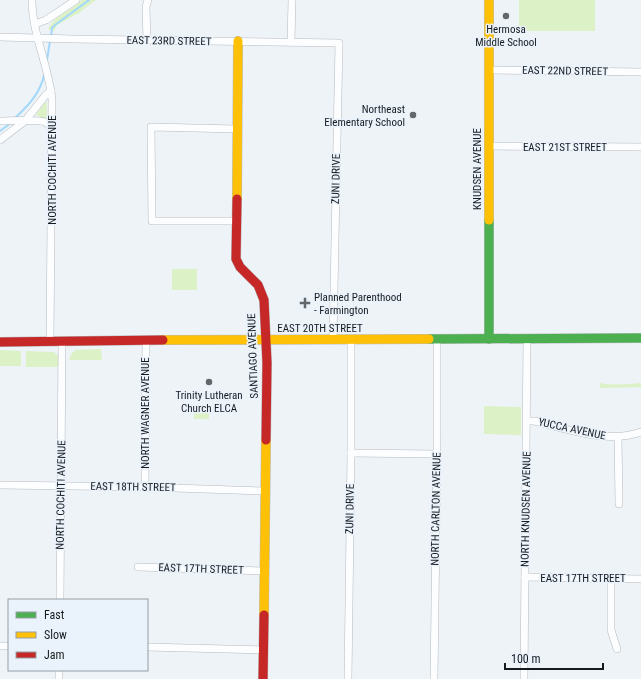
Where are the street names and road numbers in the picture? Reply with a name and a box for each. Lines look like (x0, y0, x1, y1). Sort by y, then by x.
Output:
street label: EAST 23RD STREET (126, 34, 212, 48)
street label: EAST 22ND STREET (522, 64, 608, 78)
street label: NORTH COCHITI AVENUE (46, 115, 59, 225)
street label: KNUDSEN AVENUE (471, 128, 484, 210)
street label: EAST 21ST STREET (523, 141, 607, 154)
street label: ZUNI DRIVE (329, 153, 343, 204)
street label: SANTIAGO AVENUE (245, 313, 261, 399)
street label: EAST 20TH STREET (277, 322, 363, 335)
street label: NORTH WAGNER AVENUE (139, 357, 152, 469)
street label: YUCCA AVENUE (537, 415, 607, 443)
street label: NORTH COCHITI AVENUE (54, 440, 68, 550)
street label: NORTH KNUDSEN AVENUE (518, 451, 534, 567)
street label: NORTH CARLTON AVENUE (429, 452, 443, 566)
street label: EAST 18TH STREET (90, 480, 176, 494)
street label: ZUNI DRIVE (343, 483, 357, 534)
street label: EAST 17TH STREET (158, 561, 244, 577)
street label: EAST 17TH STREET (540, 572, 626, 585)

